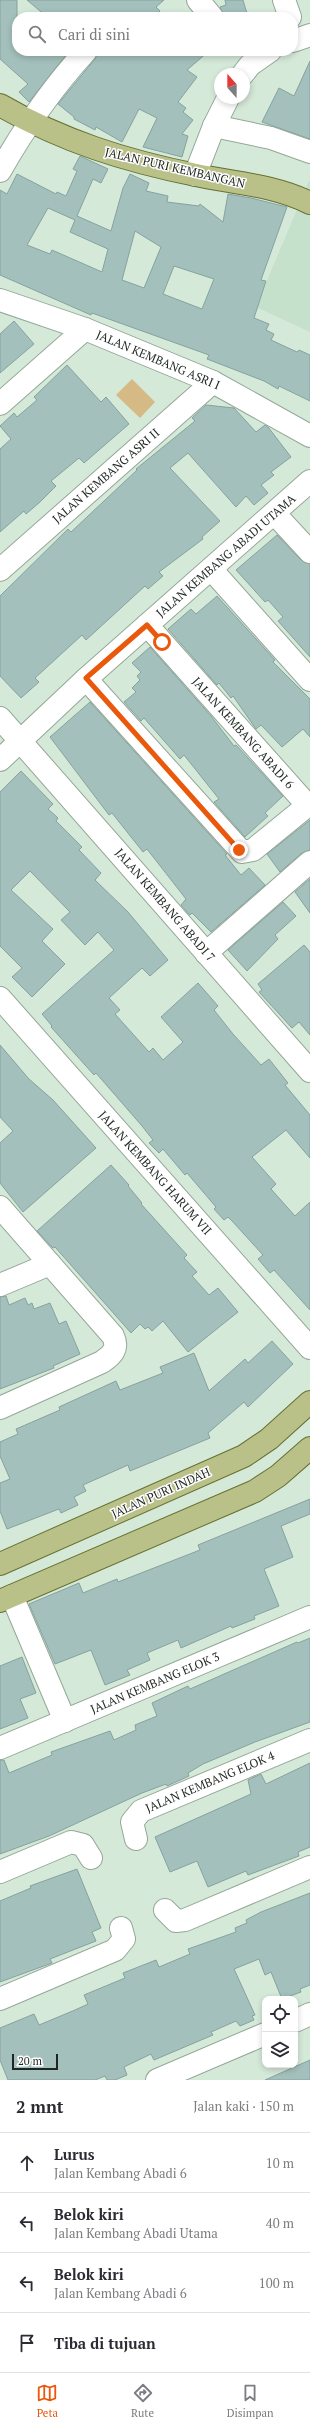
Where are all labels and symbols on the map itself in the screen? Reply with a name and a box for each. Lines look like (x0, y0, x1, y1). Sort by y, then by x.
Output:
north arrow (214, 68, 250, 104)
street label: JALAN PURI KEMBANGAN (104, 144, 247, 191)
street label: JALAN KEMBANG ASRI I (94, 327, 222, 392)
street label: JALAN KEMBANG ASRI II (49, 425, 162, 526)
street label: JALAN KEMBANG ABADI UTAMA (153, 490, 299, 620)
route start (153, 633, 171, 651)
street label: JALAN KEMBANG ABADI 6 (189, 674, 298, 792)
route end (230, 841, 248, 859)
street label: JALAN KEMBANG ABADI 7 (112, 845, 219, 964)
street label: JALAN KEMBANG HARUM VII (96, 1108, 215, 1238)
street label: JALAN PURI INDAH (109, 1464, 213, 1521)
street label: JALAN KEMBANG ELOK 3 (88, 1649, 222, 1717)
street label: JALAN KEMBANG ELOK 4 (143, 1747, 277, 1816)
scale bar (12, 2052, 58, 2071)

